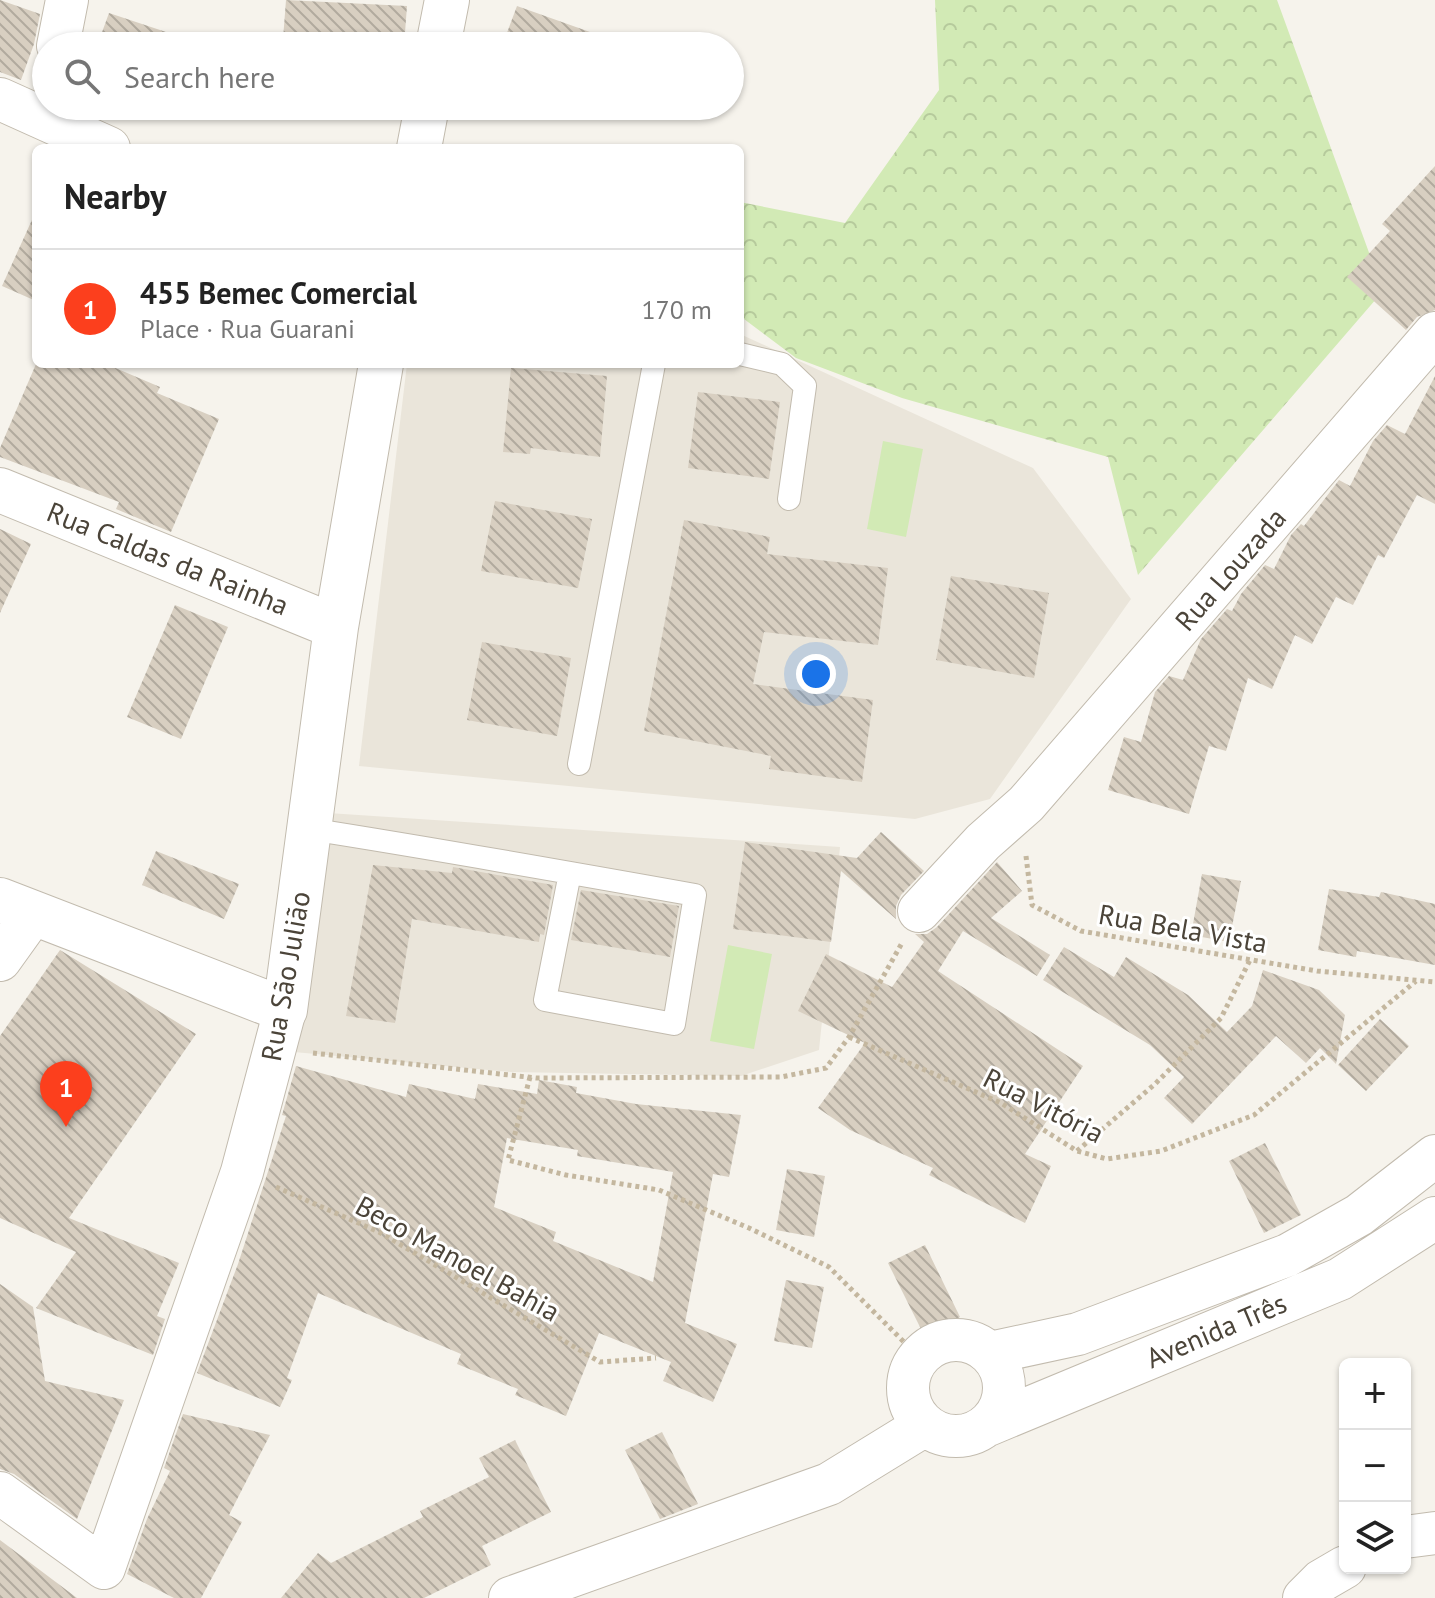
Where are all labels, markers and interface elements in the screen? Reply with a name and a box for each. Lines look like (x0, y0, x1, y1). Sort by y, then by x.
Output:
search box (32, 32, 744, 120)
icon: search (60, 54, 104, 98)
text: Search here (124, 57, 275, 96)
text: Nearby (64, 174, 166, 218)
text: 455 Bemec Comercial (140, 273, 417, 312)
text: 1 (83, 293, 97, 326)
text: 170 m (641, 293, 712, 326)
text: Place · Rua Guarani (140, 312, 355, 345)
street label: Rua Caldas da Rainha (42, 493, 294, 623)
street label: Rua Louzada (1166, 500, 1294, 638)
your location (796, 654, 836, 694)
street label: Rua São Julião (252, 888, 318, 1064)
street label: Rua Bela Vista (1096, 895, 1270, 961)
street label: Rua Vitória (977, 1059, 1111, 1151)
pin: 1 (40, 1061, 92, 1127)
street label: Beco Manoel Bahia (349, 1187, 567, 1329)
street label: Avenida Três (1140, 1284, 1292, 1376)
map controls (1339, 1358, 1411, 1574)
button: + (1339, 1358, 1411, 1430)
button: − (1339, 1430, 1411, 1502)
button: layers (1339, 1502, 1411, 1574)

